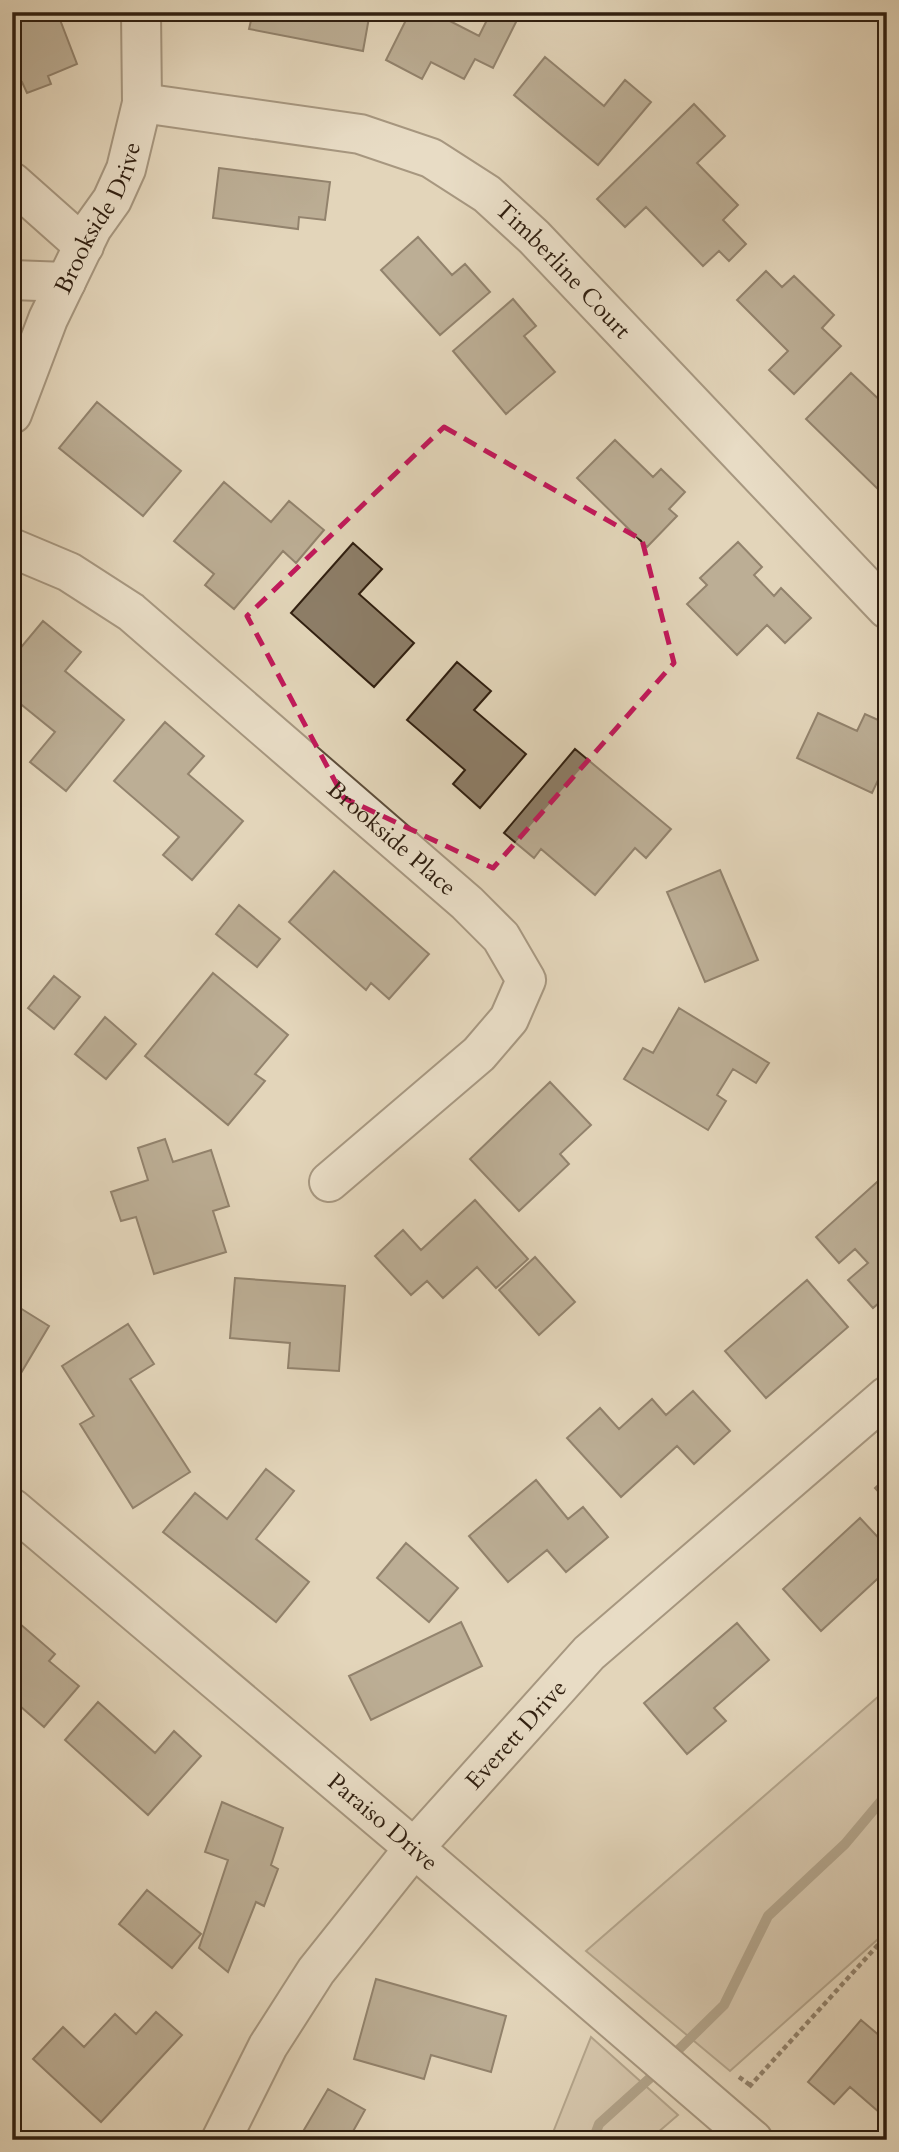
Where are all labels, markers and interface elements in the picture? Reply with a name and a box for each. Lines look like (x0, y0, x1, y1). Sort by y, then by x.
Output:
street label: Brookside Drive (47, 139, 149, 299)
street label: Timberline Court (488, 193, 639, 347)
street label: Brookside Place (320, 773, 464, 904)
street label: Everett Drive (458, 1673, 574, 1797)
street label: Paraiso Drive (320, 1766, 445, 1879)

